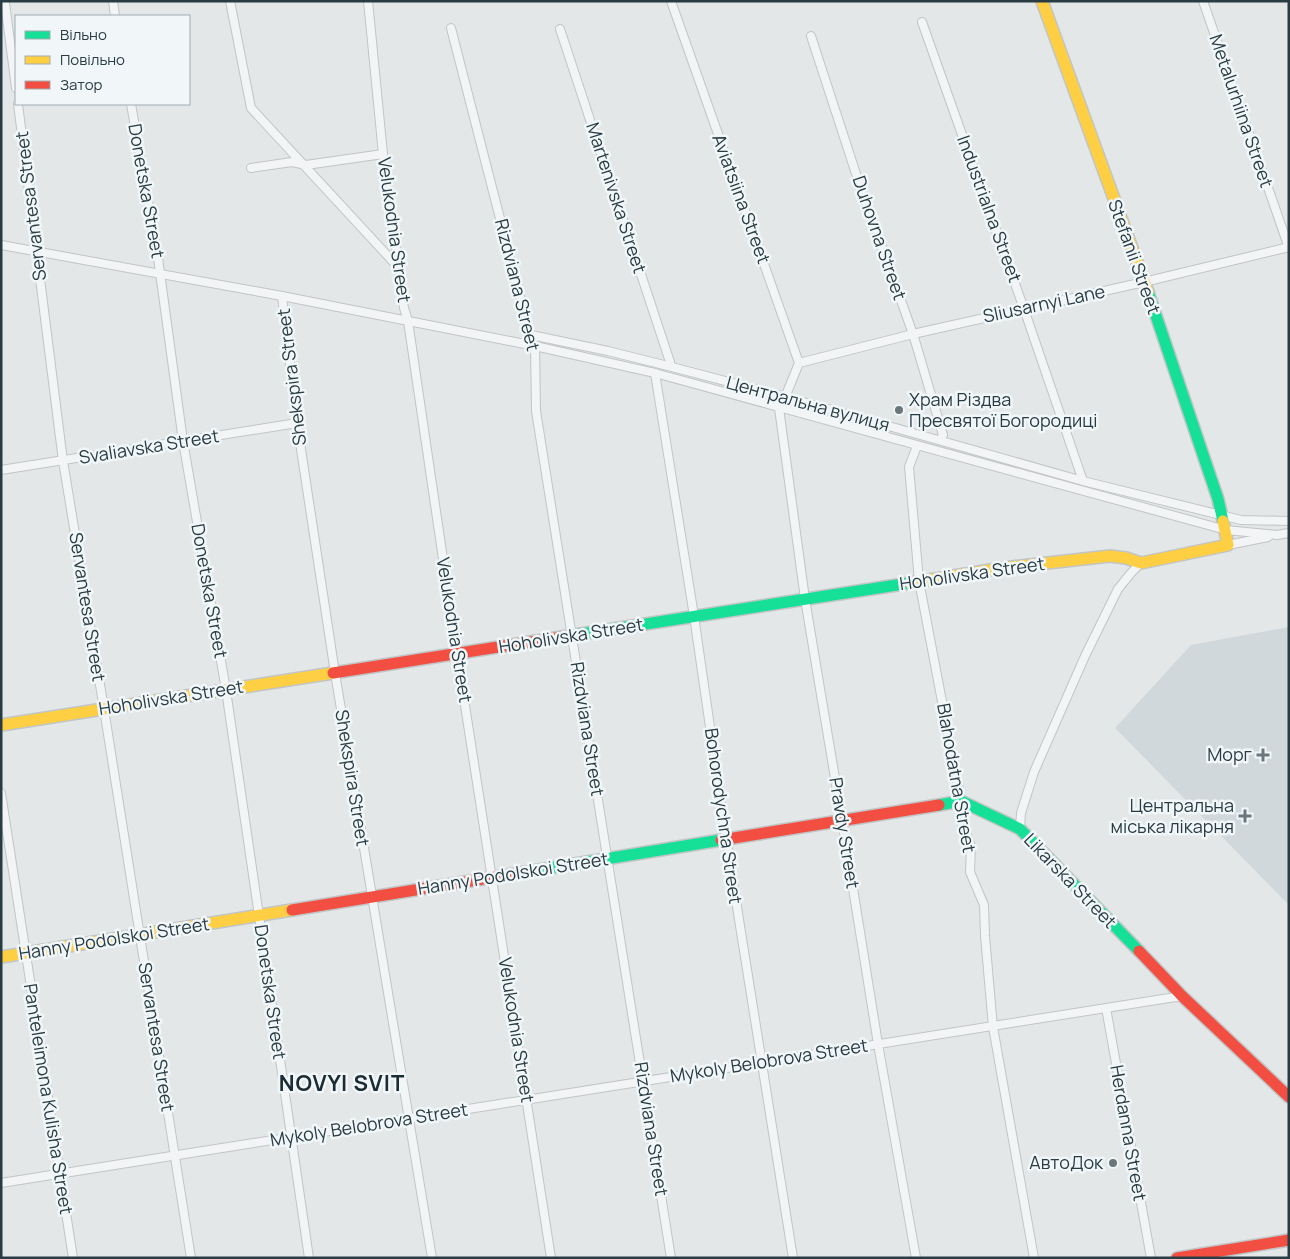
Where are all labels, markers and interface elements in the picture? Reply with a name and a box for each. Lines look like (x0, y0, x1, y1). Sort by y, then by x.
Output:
legend (15, 15, 190, 105)
text: Вільно (60, 24, 107, 45)
street label: Metalurhiina Street (1204, 31, 1279, 190)
text: Повільно (60, 49, 125, 70)
text: Затор (60, 74, 103, 95)
street label: Martenivska Street (581, 119, 653, 276)
street label: Donetska Street (123, 122, 171, 260)
street label: Servantesa Street (9, 130, 51, 282)
street label: Aviatsiina Street (707, 131, 777, 267)
street label: Industrialna Street (952, 132, 1028, 286)
street label: Velukodnia Street (373, 156, 417, 304)
street label: Duhovna Street (847, 172, 912, 303)
street label: Stefanii Street (1103, 196, 1167, 317)
street label: Rizdviana Street (490, 216, 546, 353)
street label: Sliusarnyi Lane (981, 278, 1107, 328)
street label: Shekspira Street (271, 307, 311, 447)
street label: Центральна вулиця (724, 370, 893, 436)
place label: Храм Різдва Пресвятої Богородиці (909, 387, 1098, 432)
marker: Храм Різдва Пресвятої Богородиці (893, 404, 905, 416)
street label: Svaliavska Street (77, 423, 221, 469)
street label: Donetska Street (186, 522, 234, 660)
street label: Servantesa Street (64, 531, 112, 683)
street label: Hoholivska Street (898, 551, 1046, 595)
street label: Velukodnia Street (432, 556, 478, 704)
street label: Hoholivska Street (497, 612, 645, 658)
street label: Rizdviana Street (566, 660, 610, 798)
street label: Hoholivska Street (97, 674, 245, 720)
street label: Blahodatna Street (932, 701, 982, 855)
street label: Shekspira Street (330, 708, 376, 848)
street label: Bohorodychna Street (700, 726, 748, 905)
place label: Морг (1207, 742, 1252, 766)
marker: Морг (1256, 748, 1270, 762)
street label: Pravdy Street (824, 776, 866, 890)
place label: Центральна міська лікарня (1111, 793, 1234, 838)
marker: Центральна міська лікарня (1238, 809, 1252, 823)
street label: Likarska Street (1019, 828, 1122, 933)
street label: Hanny Podolskoi Street (416, 846, 610, 900)
street label: Hanny Podolskoi Street (17, 911, 211, 965)
street label: Donetska Street (250, 923, 292, 1061)
street label: Velukodnia Street (494, 956, 540, 1104)
street label: Servantesa Street (133, 961, 181, 1113)
street label: Panteleimona Kulisha Street (19, 982, 79, 1216)
street label: Mykoly Belobrova Street (668, 1033, 870, 1088)
street label: Rizdviana Street (630, 1060, 674, 1198)
street label: Herdanna Street (1105, 1063, 1153, 1203)
district label: NOVYI SVIT (279, 1068, 405, 1098)
street label: Mykoly Belobrova Street (268, 1097, 470, 1152)
place label: АвтоДок (1029, 1150, 1104, 1174)
marker: АвтоДок (1107, 1157, 1119, 1169)

